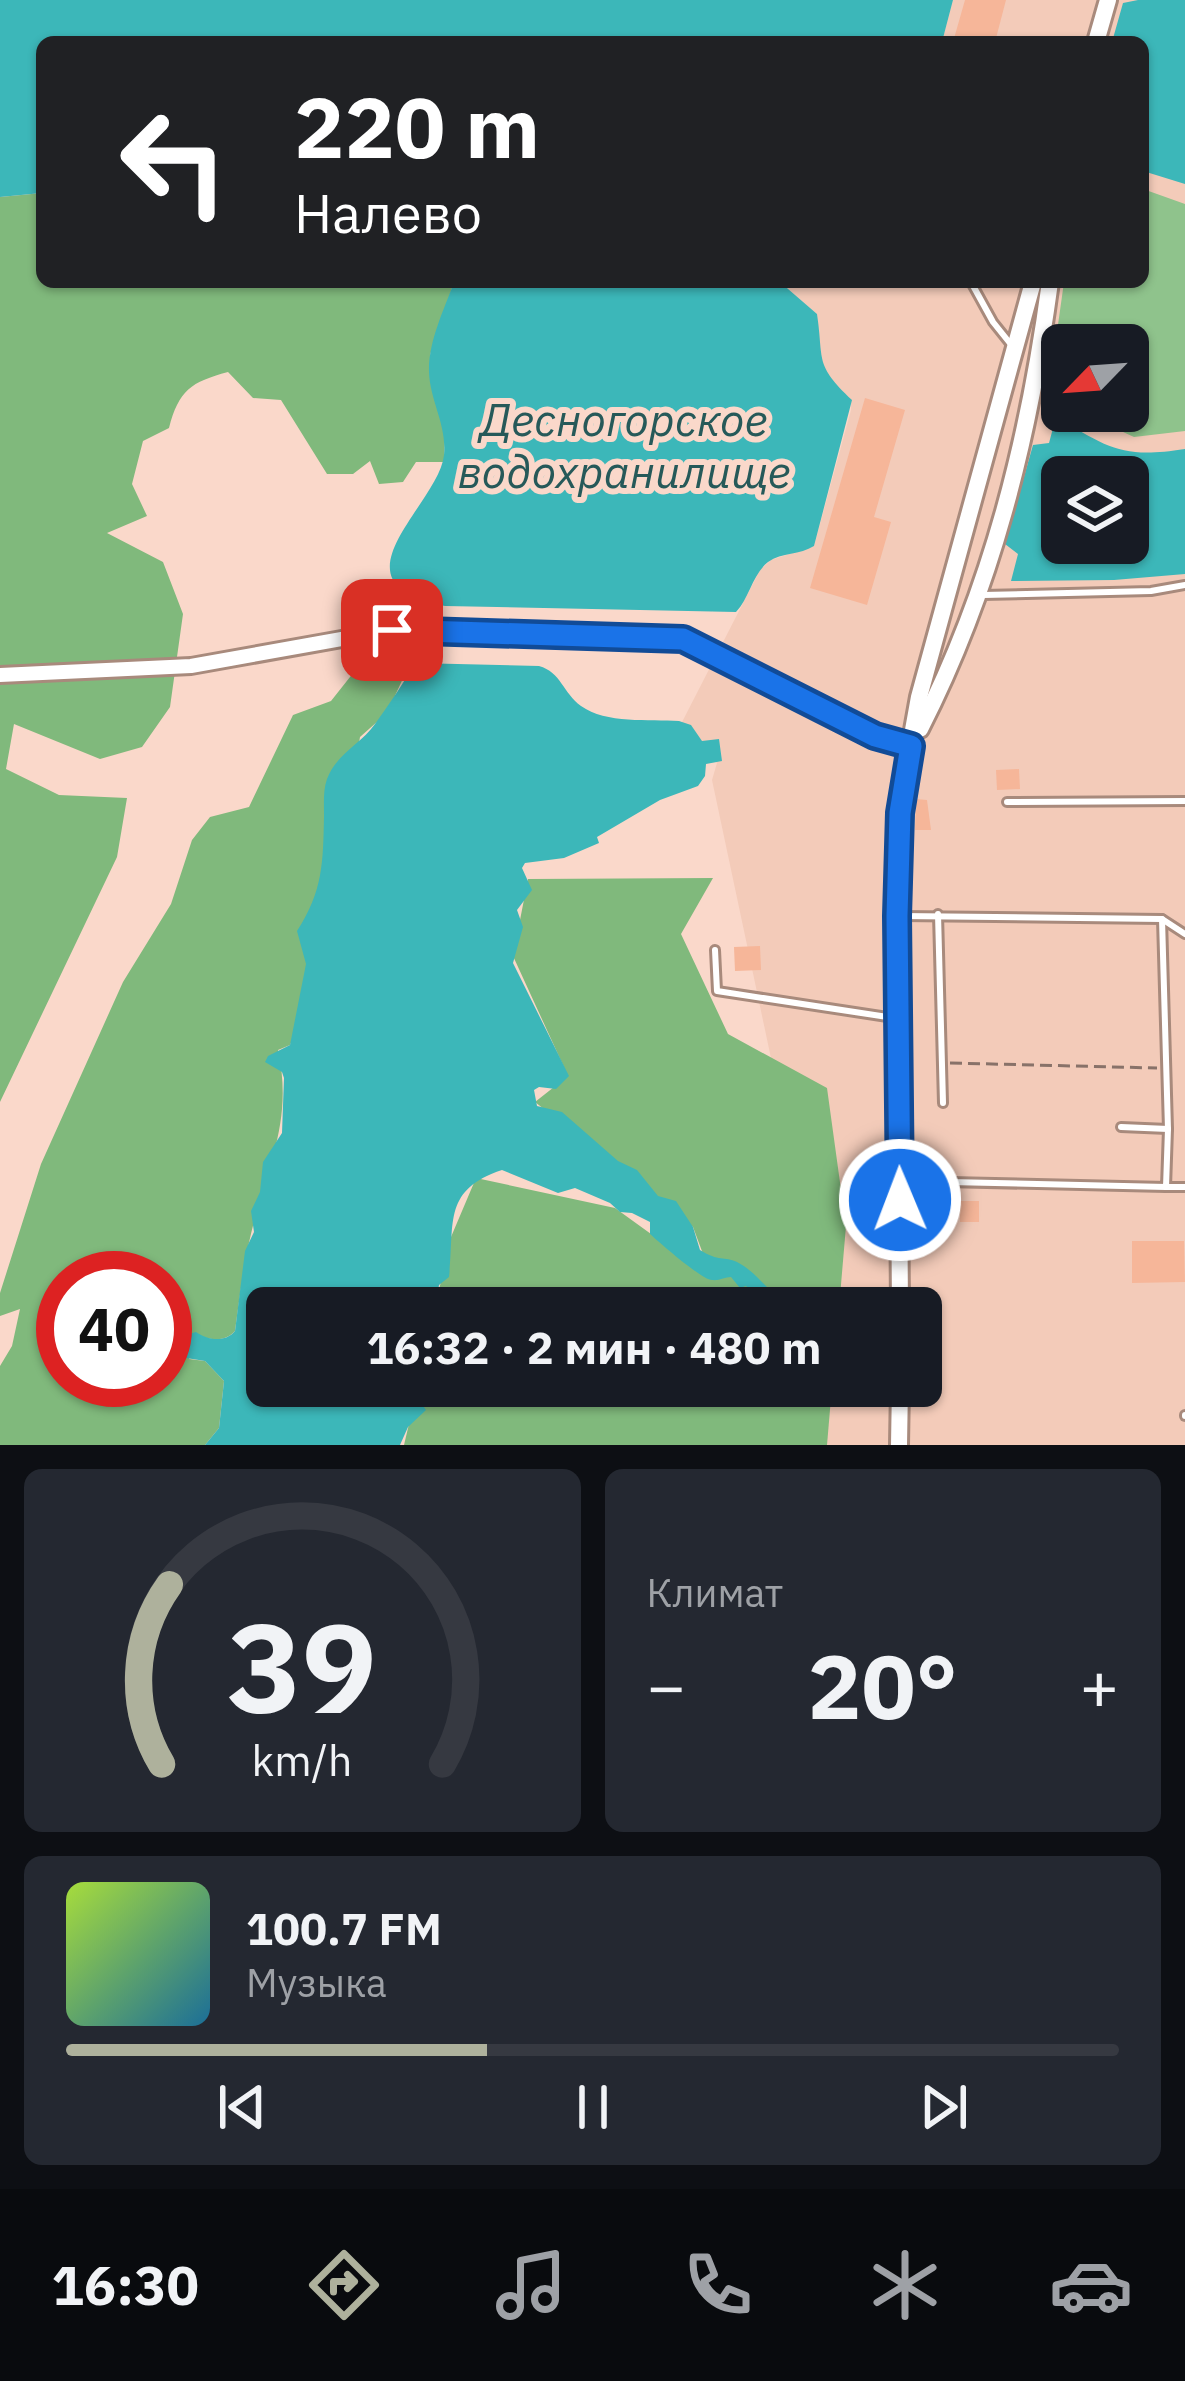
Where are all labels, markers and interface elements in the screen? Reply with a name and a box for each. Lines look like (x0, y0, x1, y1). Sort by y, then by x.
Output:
text: 220 m (294, 72, 540, 181)
icon: left (96, 84, 252, 240)
text: Налево (294, 178, 482, 248)
north arrow (1041, 324, 1149, 432)
map controls (1041, 324, 1149, 564)
water label: Десногорское водохранилище (457, 390, 791, 500)
button: layers (1041, 456, 1149, 564)
pin (341, 579, 443, 681)
icon: arrive (359, 597, 425, 663)
position arrow (837, 1137, 963, 1263)
speed limit sign: 40 (36, 1251, 192, 1407)
text: 16:32 · 2 мин · 480 m (367, 1318, 821, 1376)
text: Климат (647, 1567, 783, 1618)
text: 39 (227, 1585, 377, 1747)
text: 20° (808, 1627, 958, 1744)
text: − (647, 1642, 686, 1728)
text: + (1079, 1642, 1119, 1728)
text: km/h (252, 1731, 353, 1787)
text: 100.7 FM (246, 1899, 442, 1957)
text: Музыка (246, 1957, 387, 2008)
icon: previous (209, 2074, 275, 2140)
icon: pause (560, 2074, 626, 2140)
icon: next (911, 2074, 977, 2140)
icon: directions (302, 2243, 386, 2327)
icon: music (489, 2243, 573, 2327)
icon: phone (676, 2243, 760, 2327)
icon: climate (863, 2243, 947, 2327)
icon: car (1049, 2243, 1133, 2327)
text: 16:30 (51, 2250, 199, 2320)

